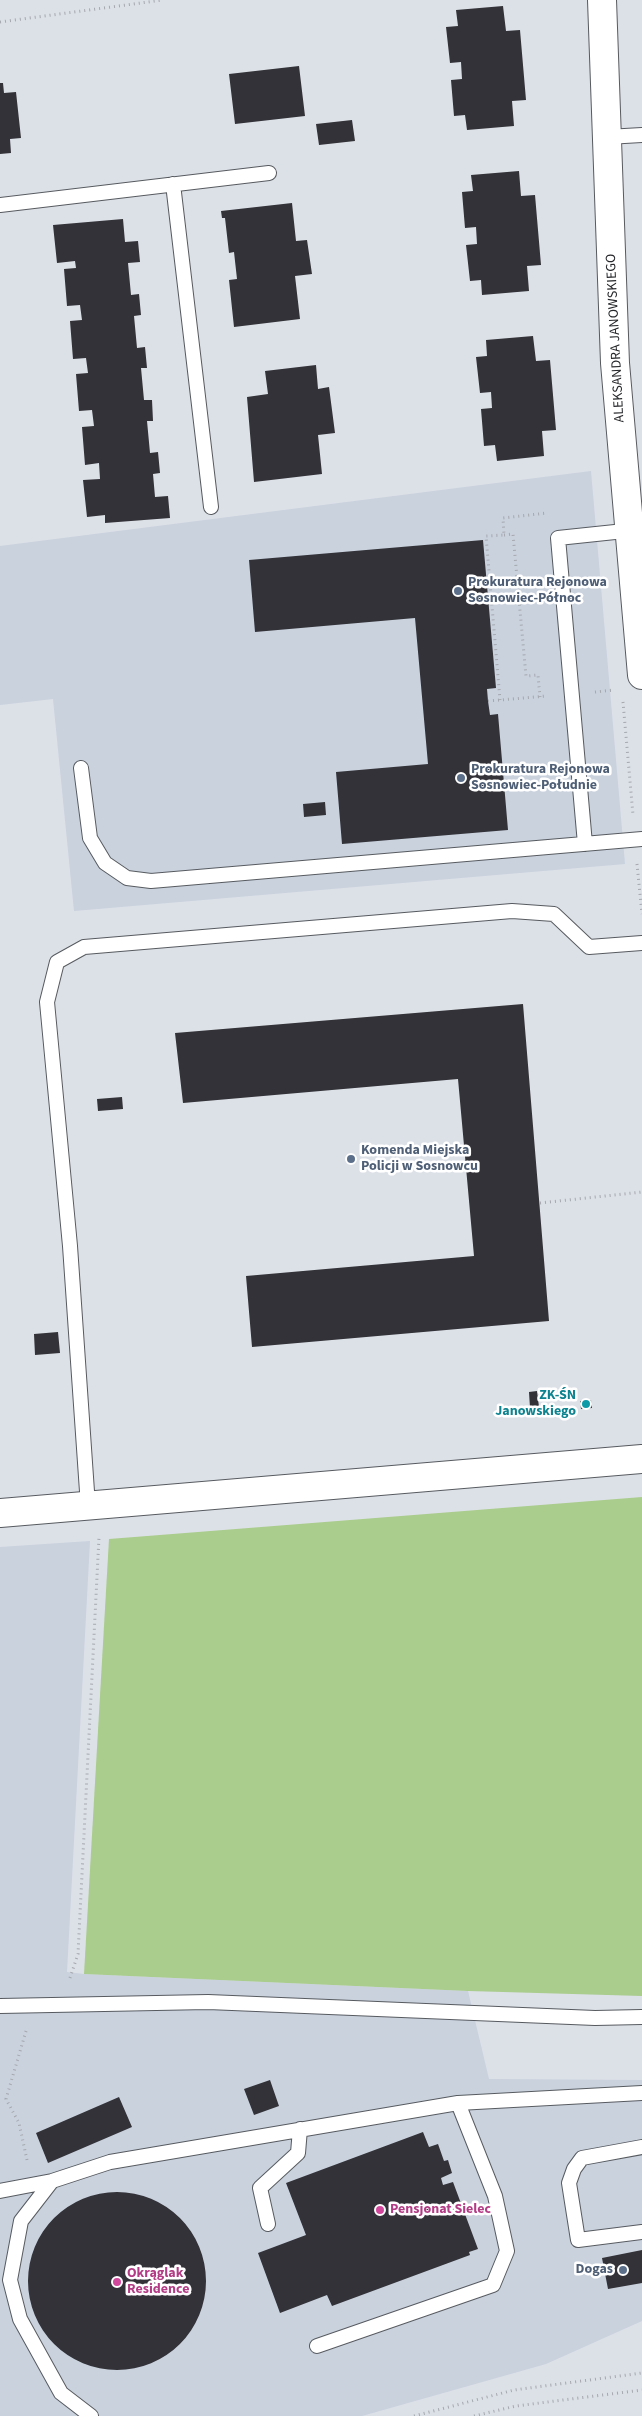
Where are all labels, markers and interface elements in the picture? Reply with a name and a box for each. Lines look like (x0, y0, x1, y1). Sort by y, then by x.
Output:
street label: ALEKSANDRA JANOWSKIEGO (603, 253, 629, 423)
place label: Prokuratura Rejonowa Sosnowiec-Północ (468, 575, 607, 608)
marker: Prokuratura Rejonowa Sosnowiec-Północ (452, 585, 464, 597)
place label: Prokuratura Rejonowa Sosnowiec-Południe (471, 762, 610, 794)
marker: Prokuratura Rejonowa Sosnowiec-Południe (455, 772, 467, 784)
place label: Komenda Miejska Policji w Sosnowcu (361, 1143, 478, 1176)
marker: Komenda Miejska Policji w Sosnowcu (345, 1153, 357, 1165)
place label: ZK-ŚN Janowskiego (495, 1388, 576, 1420)
marker: ZK-ŚN Janowskiego (580, 1398, 592, 1410)
place label: Pensjonat Sielec (390, 2202, 491, 2218)
marker: Pensjonat Sielec (374, 2204, 386, 2216)
place label: Dogas (576, 2262, 613, 2278)
marker: Dogas (617, 2264, 629, 2276)
place label: Okrąglak Residence (127, 2266, 189, 2298)
marker: Okrąglak Residence (111, 2276, 123, 2288)

